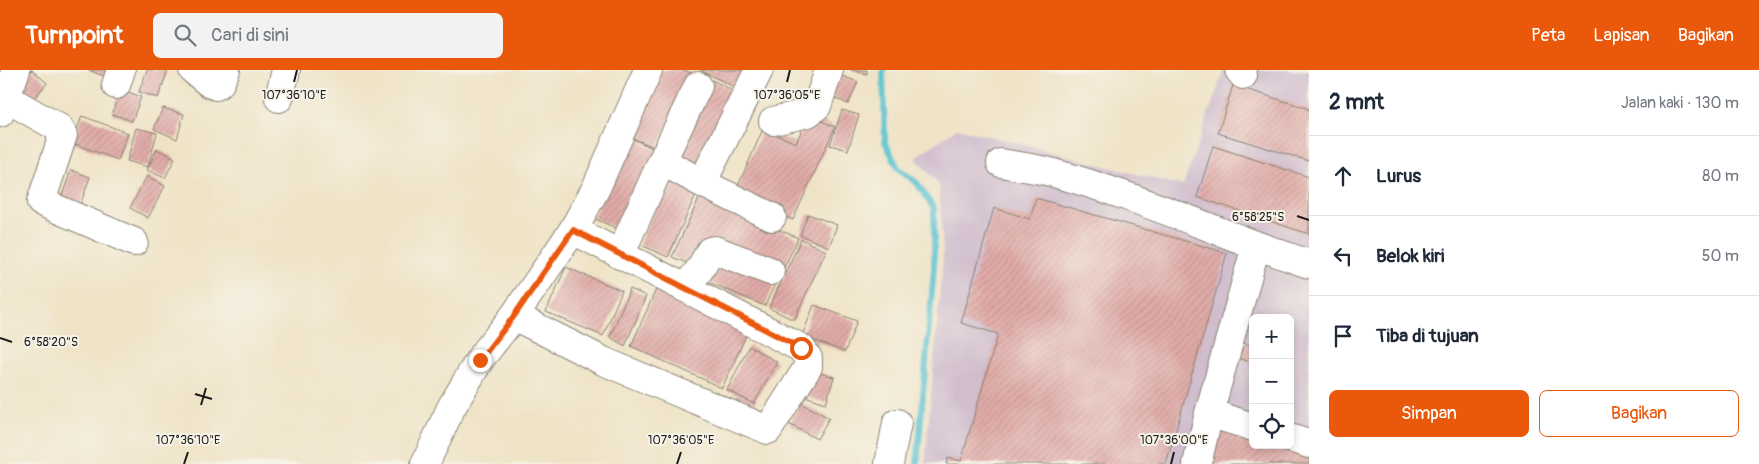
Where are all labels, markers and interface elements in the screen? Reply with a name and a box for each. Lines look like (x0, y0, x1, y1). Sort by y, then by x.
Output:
search box (153, 13, 503, 58)
text: Turnpoint (25, 21, 123, 50)
icon: search (171, 21, 199, 49)
text: Cari di sini (211, 23, 289, 47)
text: Peta (1531, 24, 1565, 47)
text: Lapisan (1593, 24, 1650, 47)
text: Bagikan (1678, 24, 1734, 47)
text: 107°36'10"E (262, 88, 326, 103)
text: 107°36'05"E (754, 88, 820, 103)
text: 2 mnt (1329, 89, 1384, 116)
text: Jalan kaki · 130 m (1621, 93, 1739, 113)
icon: ahead (1329, 162, 1357, 190)
text: Lurus (1376, 164, 1421, 188)
text: 80 m (1702, 166, 1739, 186)
text: 6°58'25"S (1232, 210, 1284, 225)
icon: left (1329, 242, 1357, 270)
text: Belok kiri (1376, 244, 1444, 268)
text: 50 m (1702, 246, 1739, 266)
map controls (1249, 314, 1294, 449)
button: + (1249, 314, 1294, 359)
icon: arrive (1329, 322, 1357, 350)
text: Tiba di tujuan (1376, 324, 1479, 348)
text: 6°58'20"S (24, 335, 78, 350)
route start (790, 337, 813, 360)
route end (469, 349, 492, 372)
button: − (1249, 359, 1294, 404)
button: Simpan (1329, 390, 1529, 437)
button: Bagikan (1539, 390, 1739, 437)
button: locate (1249, 404, 1294, 449)
text: 107°36'10"E (156, 433, 220, 448)
text: 107°36'05"E (648, 433, 714, 448)
text: 107°36'00"E (1140, 433, 1208, 448)

